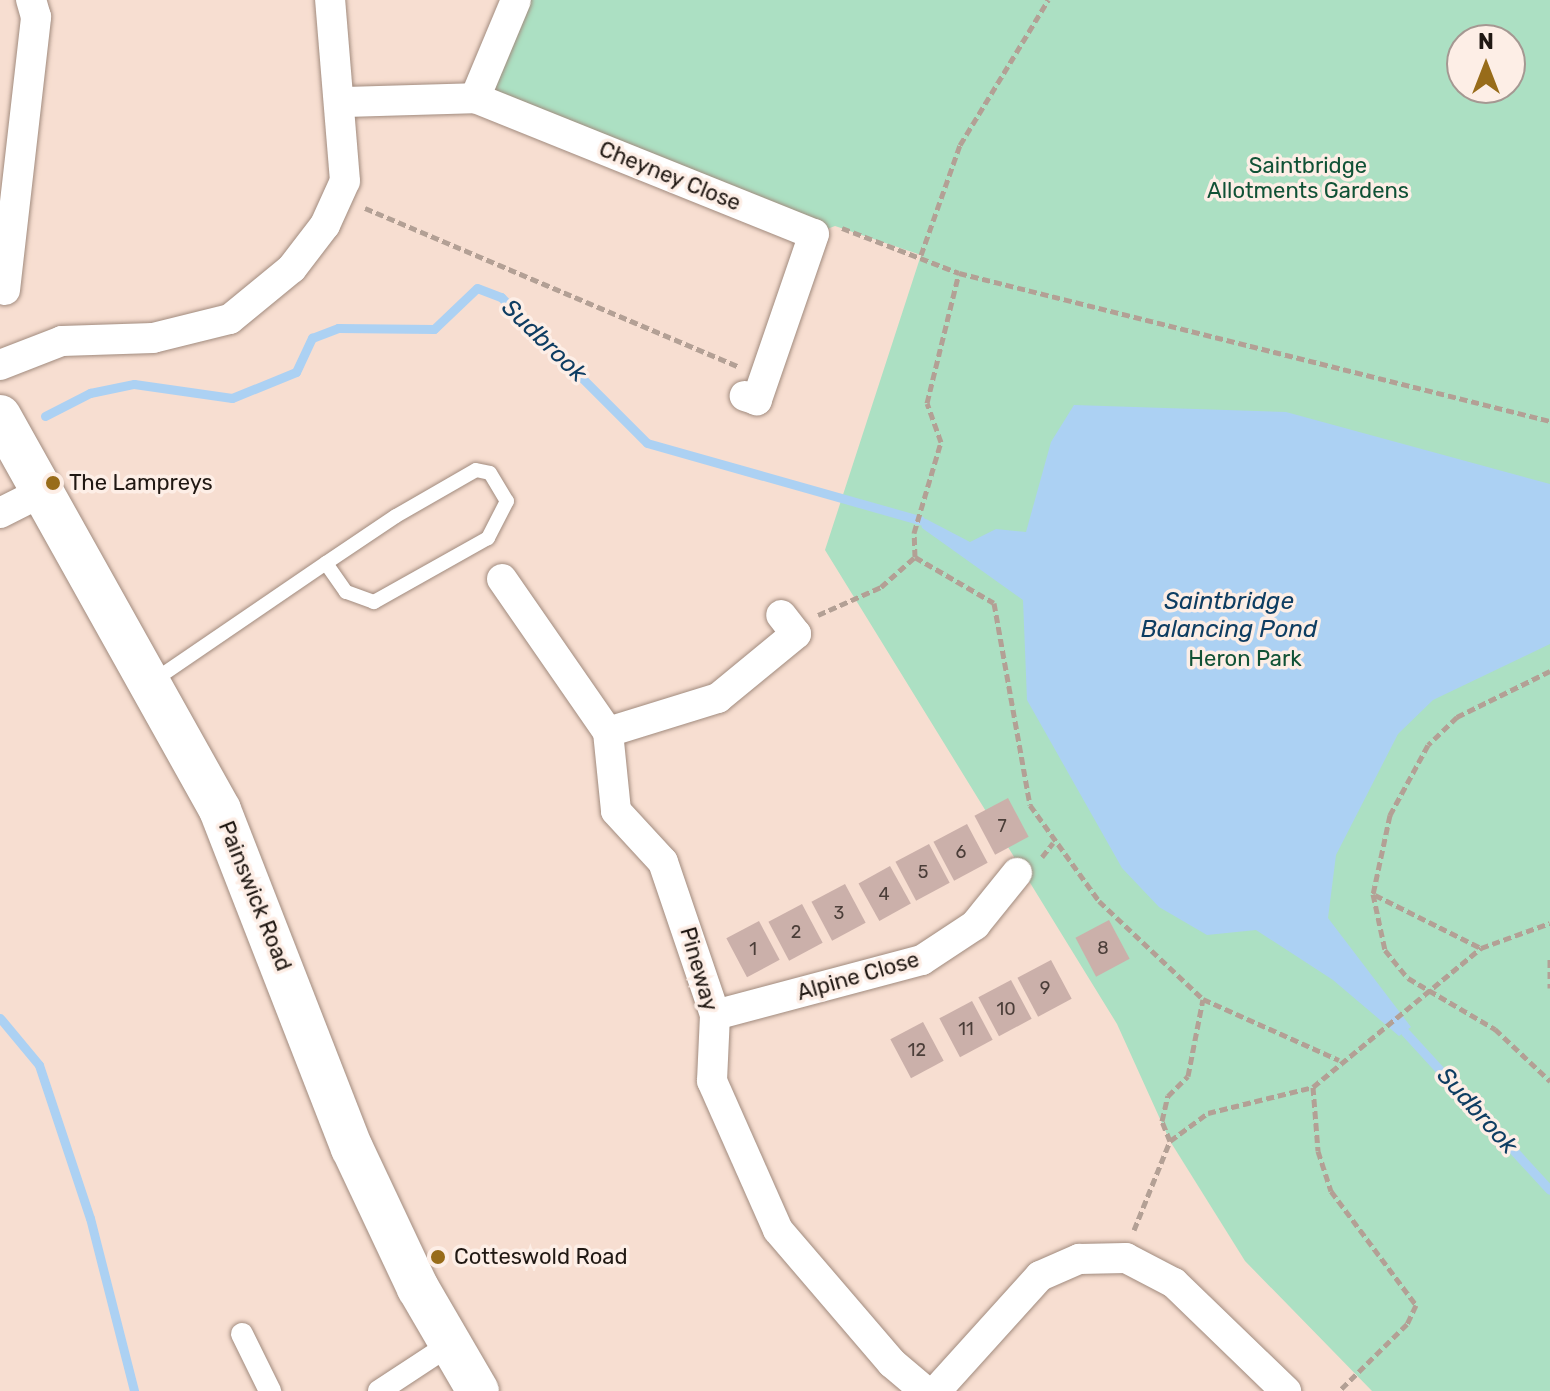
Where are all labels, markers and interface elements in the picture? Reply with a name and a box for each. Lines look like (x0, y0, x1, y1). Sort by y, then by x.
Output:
north arrow (1446, 24, 1526, 104)
text: N (1478, 28, 1494, 55)
street label: Cheyney Close (595, 135, 745, 217)
park label: Saintbridge Allotments Gardens (1207, 152, 1409, 204)
water label: Sudbrook (496, 294, 592, 388)
place label: The Lampreys (69, 470, 213, 496)
marker: The Lampreys (44, 474, 62, 492)
water label: Saintbridge Balancing Pond (1141, 588, 1317, 644)
park label: Heron Park (1188, 646, 1302, 672)
house number: 7 (997, 815, 1007, 837)
street label: Painswick Road (213, 817, 297, 975)
house number: 6 (956, 841, 966, 863)
house number: 5 (918, 861, 928, 883)
house number: 4 (878, 883, 890, 905)
house number: 3 (834, 902, 844, 924)
house number: 2 (791, 921, 801, 943)
street label: Pineway (674, 924, 724, 1014)
house number: 8 (1097, 937, 1109, 959)
house number: 1 (749, 938, 757, 960)
street label: Alpine Close (794, 946, 922, 1006)
house number: 9 (1040, 977, 1050, 999)
house number: 10 (996, 998, 1016, 1020)
house number: 11 (958, 1018, 974, 1040)
house number: 12 (908, 1039, 926, 1061)
water label: Sudbrook (1431, 1062, 1523, 1160)
place label: Cotteswold Road (454, 1244, 628, 1270)
marker: Cotteswold Road (429, 1248, 447, 1266)

